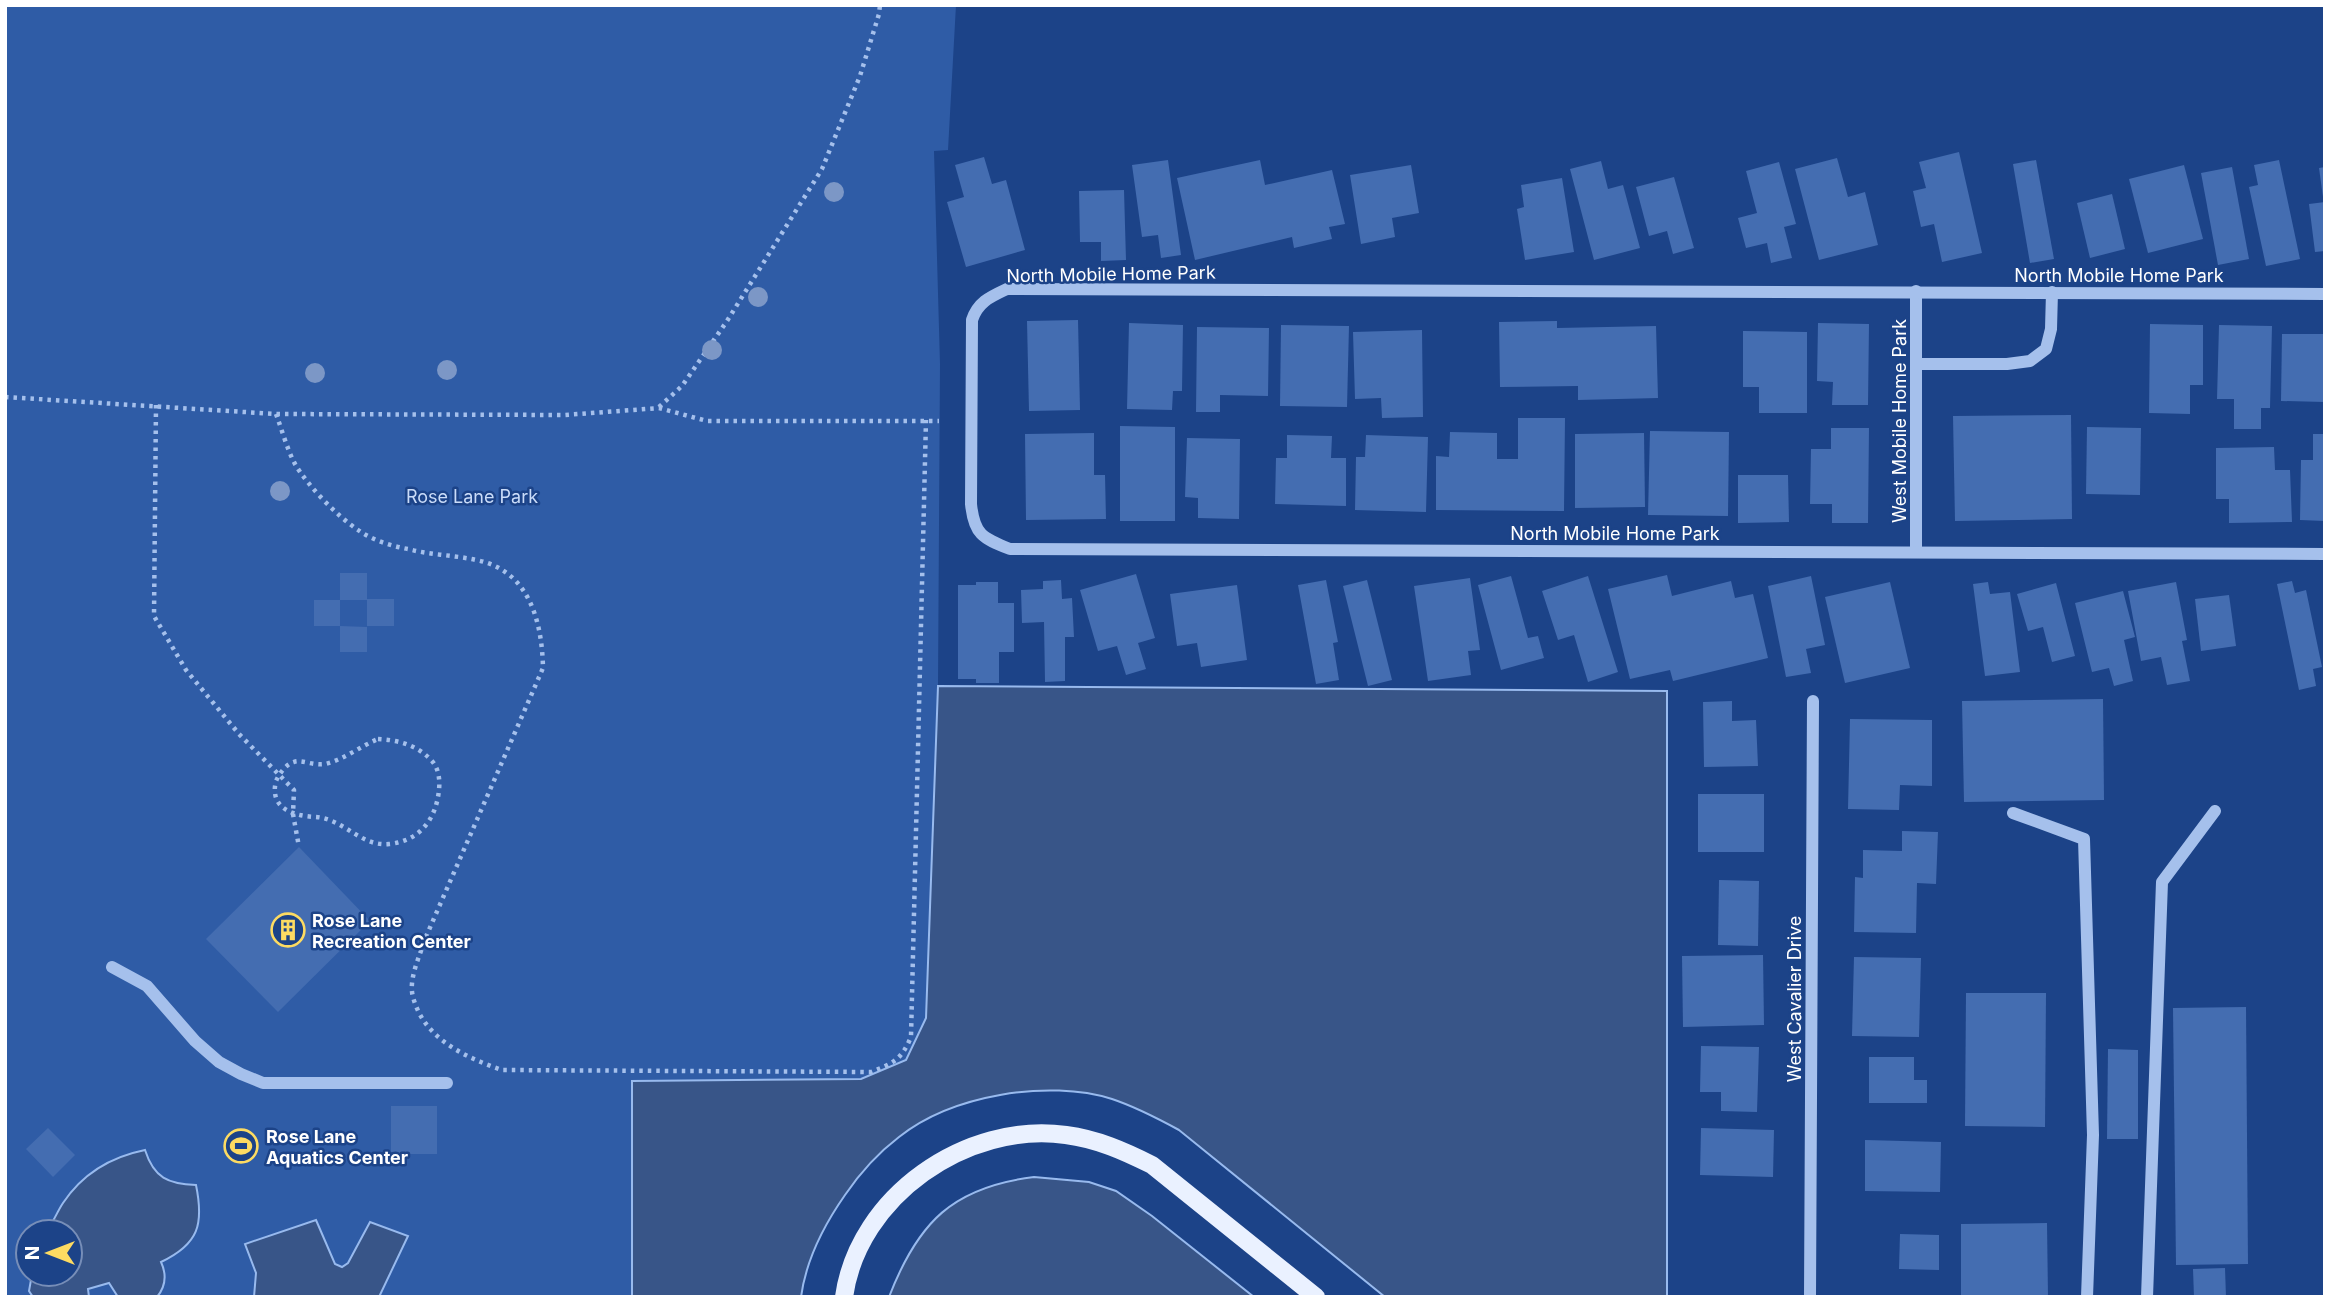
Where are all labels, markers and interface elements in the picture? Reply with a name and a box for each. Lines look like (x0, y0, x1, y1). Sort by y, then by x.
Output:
street label: North Mobile Home Park (1006, 262, 1216, 286)
street label: North Mobile Home Park (2014, 265, 2224, 286)
street label: West Mobile Home Park (1889, 319, 1910, 523)
park label: Rose Lane Park (406, 486, 538, 507)
street label: North Mobile Home Park (1510, 523, 1720, 544)
place label: Rose Lane Recreation Center (312, 910, 471, 952)
building icon: Rose Lane Recreation Center (269, 911, 307, 949)
street label: West Cavalier Drive (1784, 916, 1805, 1082)
place label: Rose Lane Aquatics Center (266, 1126, 408, 1168)
sports icon: Rose Lane Aquatics Center (222, 1127, 260, 1165)
north arrow (14, 1218, 84, 1288)
text: N (21, 1246, 44, 1260)

